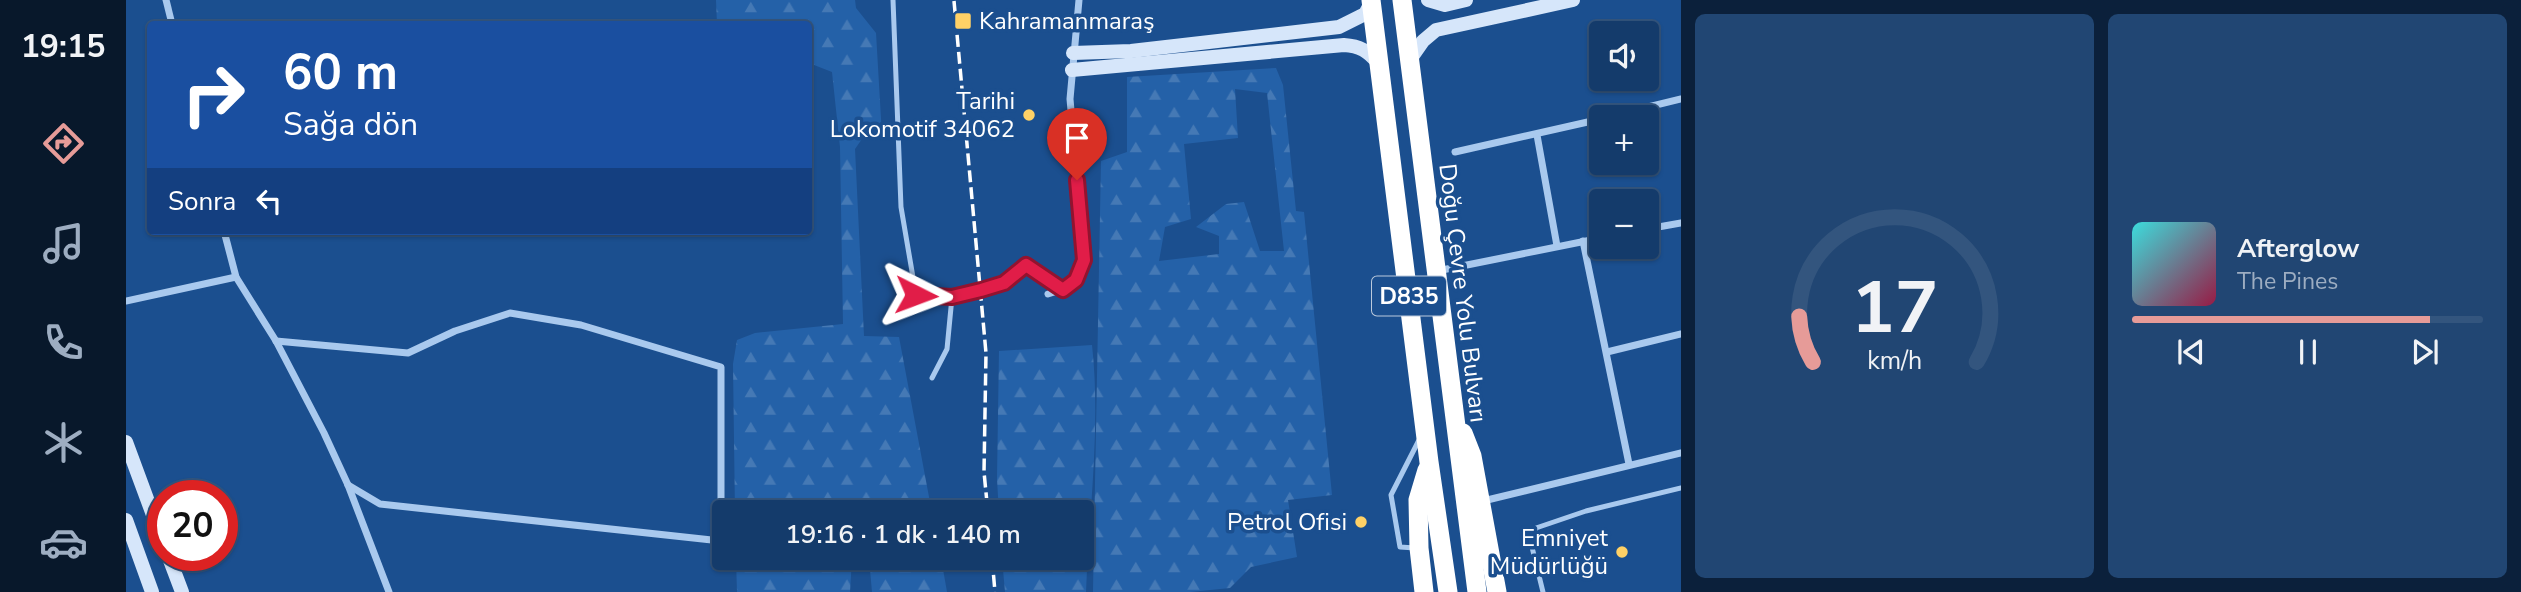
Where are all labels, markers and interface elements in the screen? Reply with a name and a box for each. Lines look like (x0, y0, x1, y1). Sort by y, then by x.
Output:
place label: Kahramanmaraş (979, 5, 1154, 37)
marker: Kahramanmaraş (953, 11, 973, 31)
map controls (1589, 21, 1659, 259)
button: sound (1589, 21, 1659, 91)
text: 19:15 (21, 25, 105, 68)
text: 60 m (283, 39, 398, 106)
icon: right (168, 49, 259, 140)
place label: Tarihi Lokomotif 34062 (830, 85, 1015, 145)
text: Sağa dön (283, 103, 418, 146)
button: + (1589, 105, 1659, 175)
marker: Tarihi Lokomotif 34062 (1021, 107, 1037, 123)
pin (1047, 108, 1107, 180)
icon: directions (39, 119, 88, 168)
icon: arrive (1058, 119, 1096, 157)
street label: Doğu Çevre Yolu Bulvarı (1431, 162, 1495, 424)
icon: left (250, 182, 288, 220)
text: Sonra (168, 184, 236, 219)
button: − (1589, 189, 1659, 259)
icon: music (39, 219, 88, 268)
text: Afterglow (2237, 231, 2360, 266)
position arrow (879, 258, 953, 332)
text: 17 (1851, 258, 1938, 358)
text: The Pines (2237, 266, 2338, 297)
road number: D835 (1372, 276, 1446, 316)
icon: phone (39, 318, 88, 367)
icon: previous (2172, 333, 2210, 371)
icon: pause (2289, 333, 2327, 371)
icon: next (2406, 333, 2444, 371)
text: km/h (1867, 344, 1922, 378)
icon: climate (39, 418, 88, 467)
speed limit sign: 20 (147, 480, 238, 571)
place label: Petrol Ofisi (1227, 506, 1347, 538)
marker: Petrol Ofisi (1353, 514, 1369, 530)
text: 19:16 · 1 dk · 140 m (785, 517, 1021, 552)
icon: car (39, 518, 88, 567)
place label: Emniyet Müdürlüğü (1490, 522, 1609, 582)
marker: Emniyet Müdürlüğü (1614, 544, 1630, 560)

